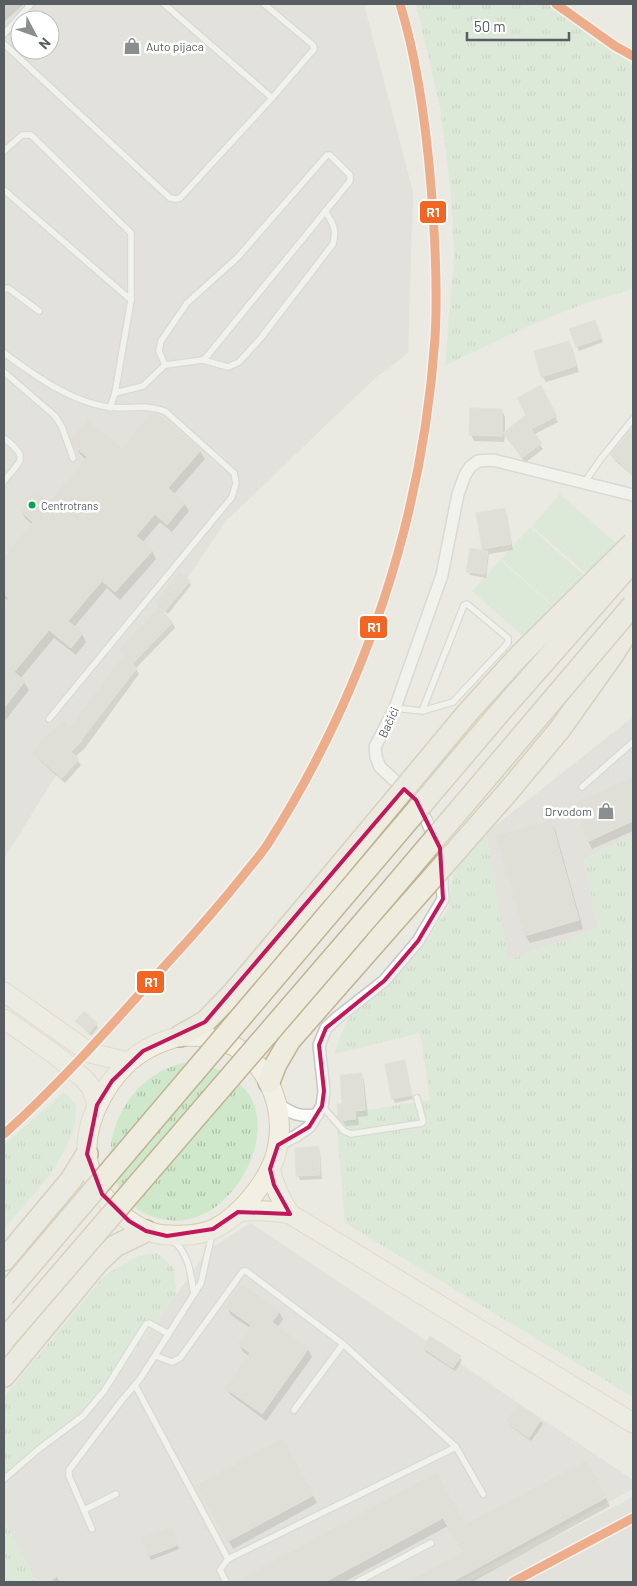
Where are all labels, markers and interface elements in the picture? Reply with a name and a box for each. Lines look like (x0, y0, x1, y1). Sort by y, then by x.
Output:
north arrow (10, 10, 60, 60)
scale bar (467, 10, 570, 42)
text: 50 m (474, 17, 506, 35)
text: N (36, 35, 55, 53)
shop icon: Auto pijaca (122, 36, 142, 56)
place label: Auto pijaca (146, 39, 204, 53)
line badge: R1 (419, 200, 447, 224)
text: R1 (426, 203, 440, 220)
place label: Centrotrans (41, 499, 98, 512)
marker: Centrotrans (27, 500, 37, 510)
line badge: R1 (359, 615, 388, 639)
text: R1 (367, 618, 381, 635)
street label: Bačići (375, 704, 401, 740)
shop icon: Drvodom (596, 801, 616, 821)
place label: Drvodom (545, 804, 592, 818)
line badge: R1 (136, 970, 165, 994)
text: R1 (144, 973, 158, 990)

